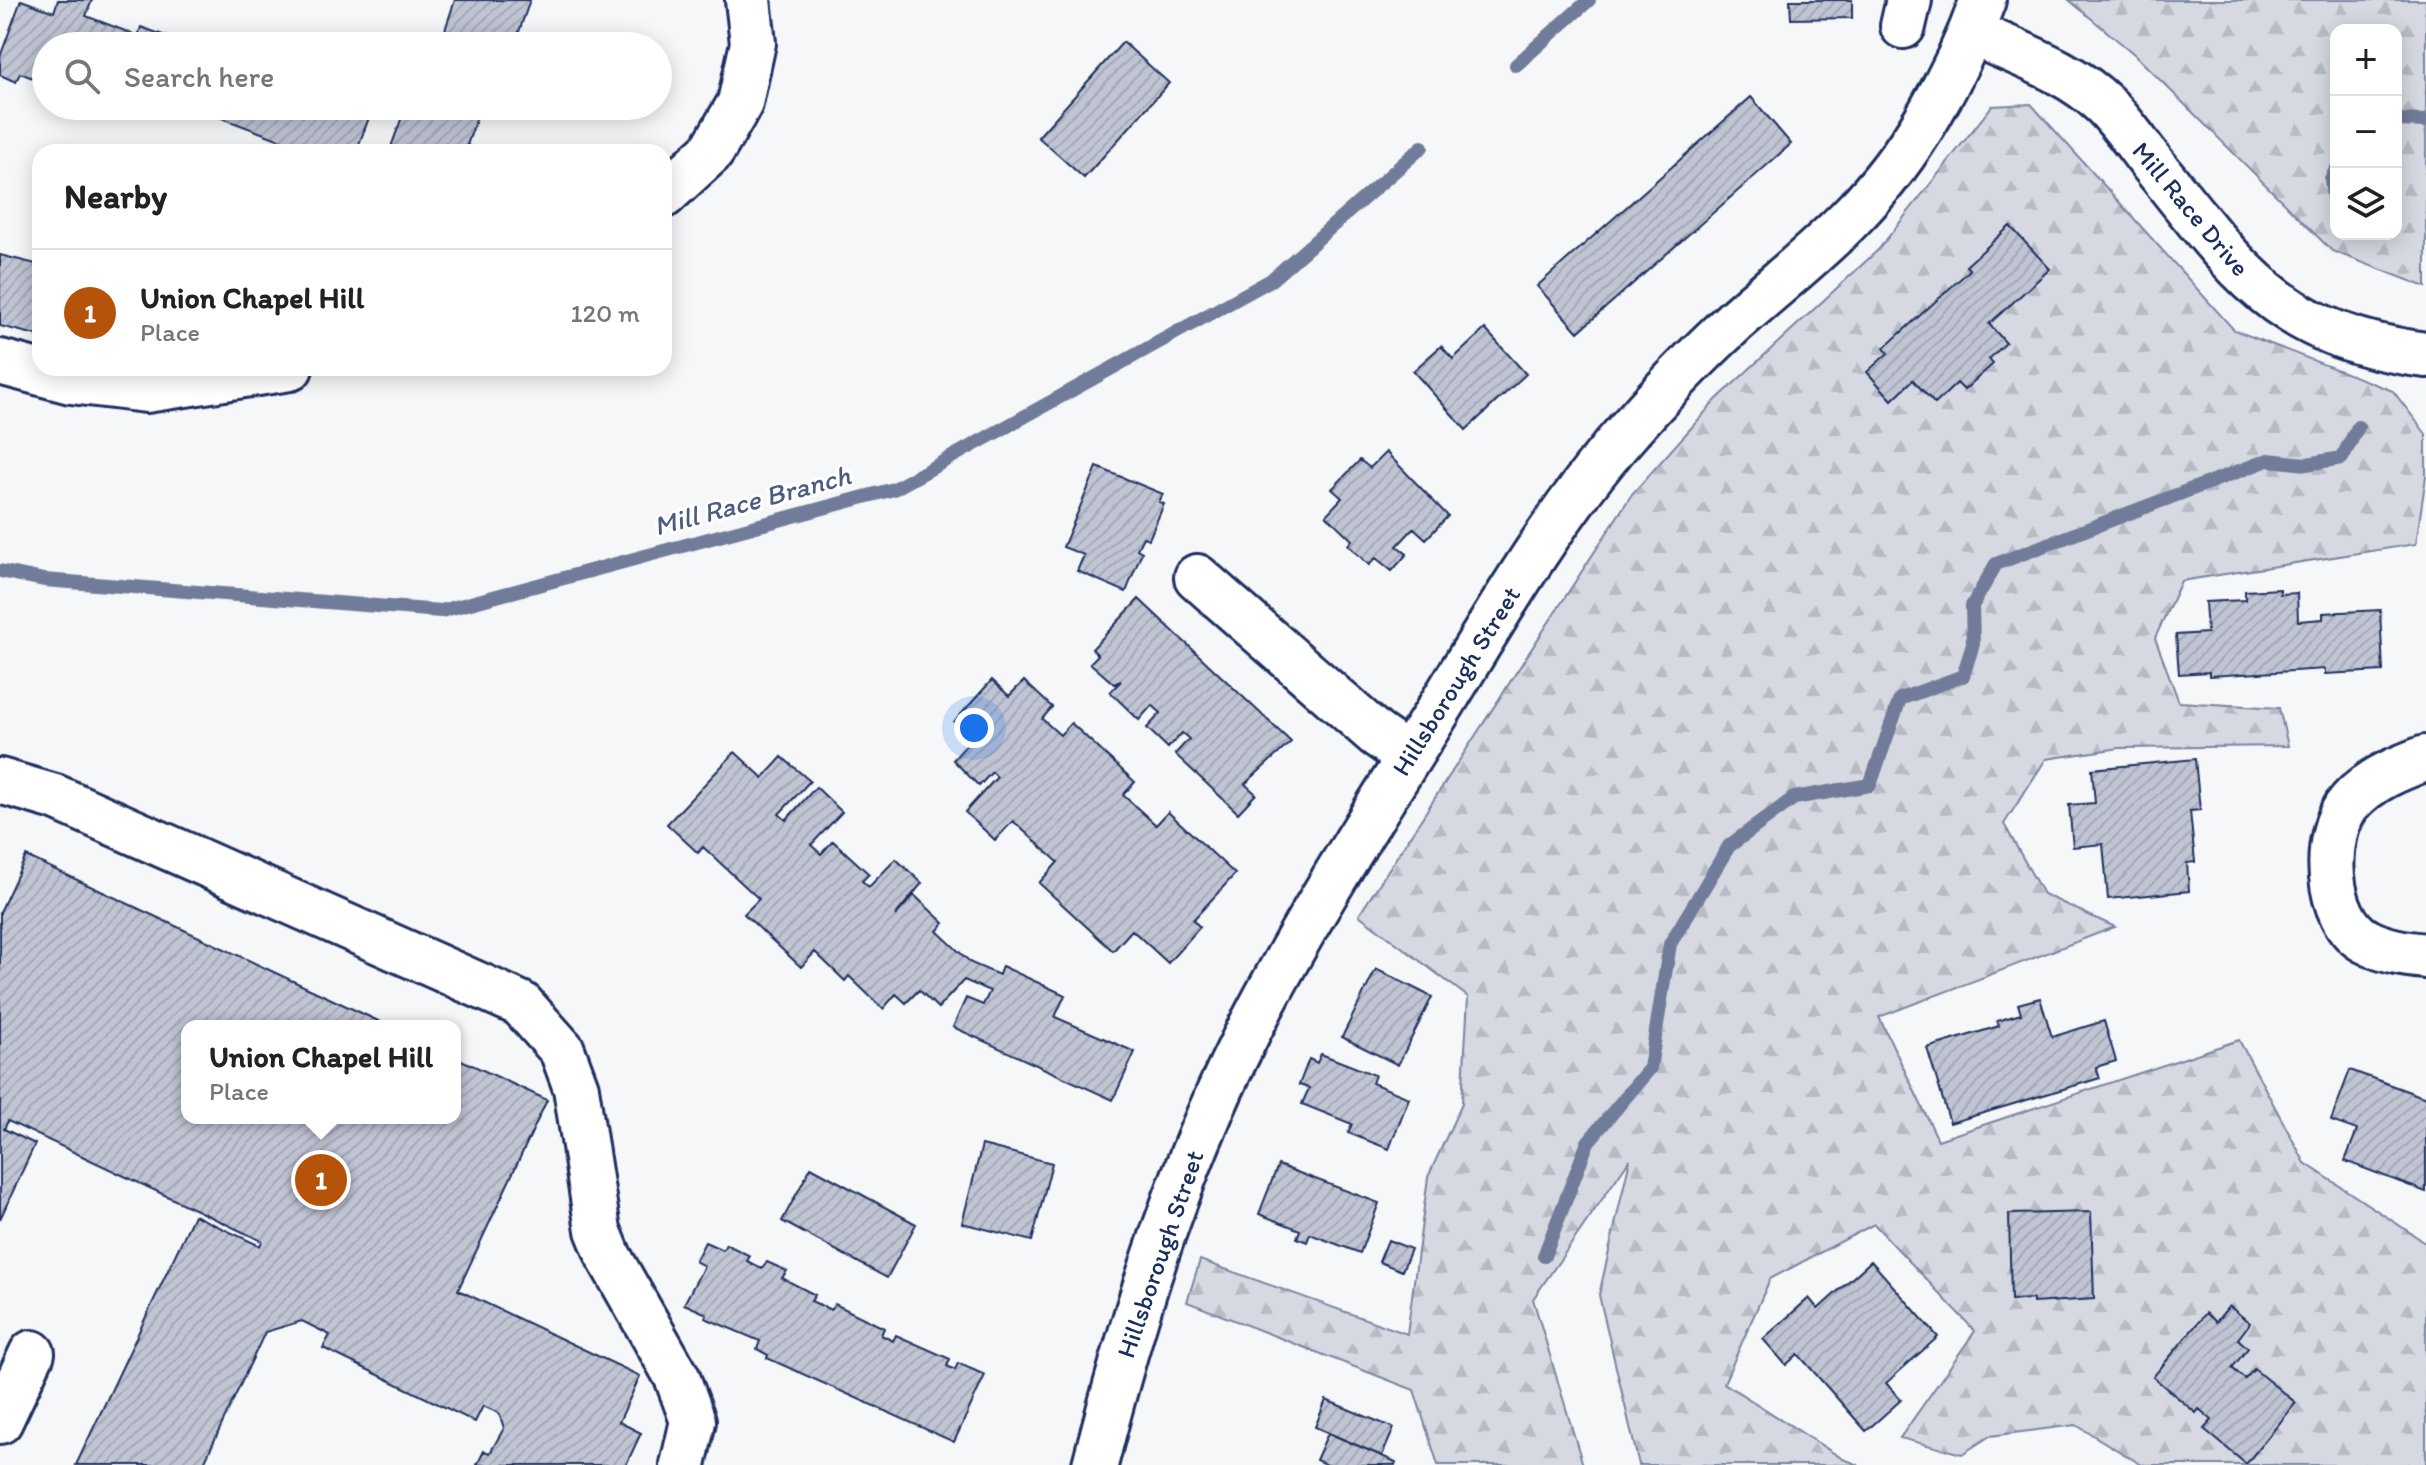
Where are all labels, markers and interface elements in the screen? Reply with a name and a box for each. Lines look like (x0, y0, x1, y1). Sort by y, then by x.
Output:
map controls (2330, 24, 2402, 240)
button: + (2330, 24, 2402, 96)
search box (32, 32, 672, 120)
icon: search (60, 54, 104, 98)
text: Search here (124, 58, 274, 95)
button: − (2330, 96, 2402, 168)
street label: Mill Race Drive (2125, 135, 2257, 283)
button: layers (2330, 168, 2402, 240)
text: Nearby (64, 176, 167, 217)
text: Union Chapel Hill (140, 279, 364, 316)
text: 1 (84, 297, 96, 329)
text: 120 m (571, 297, 640, 329)
text: Place (140, 316, 200, 348)
water label: Mill Race Branch (650, 457, 855, 543)
street label: Hillsborough Street (1385, 580, 1527, 782)
your location (954, 708, 994, 748)
popup (181, 1020, 461, 1124)
text: Union Chapel Hill (209, 1038, 433, 1075)
text: Place (209, 1075, 269, 1107)
street label: Hillsborough Street (1109, 1146, 1211, 1362)
pin: 1 (295, 1150, 347, 1210)

